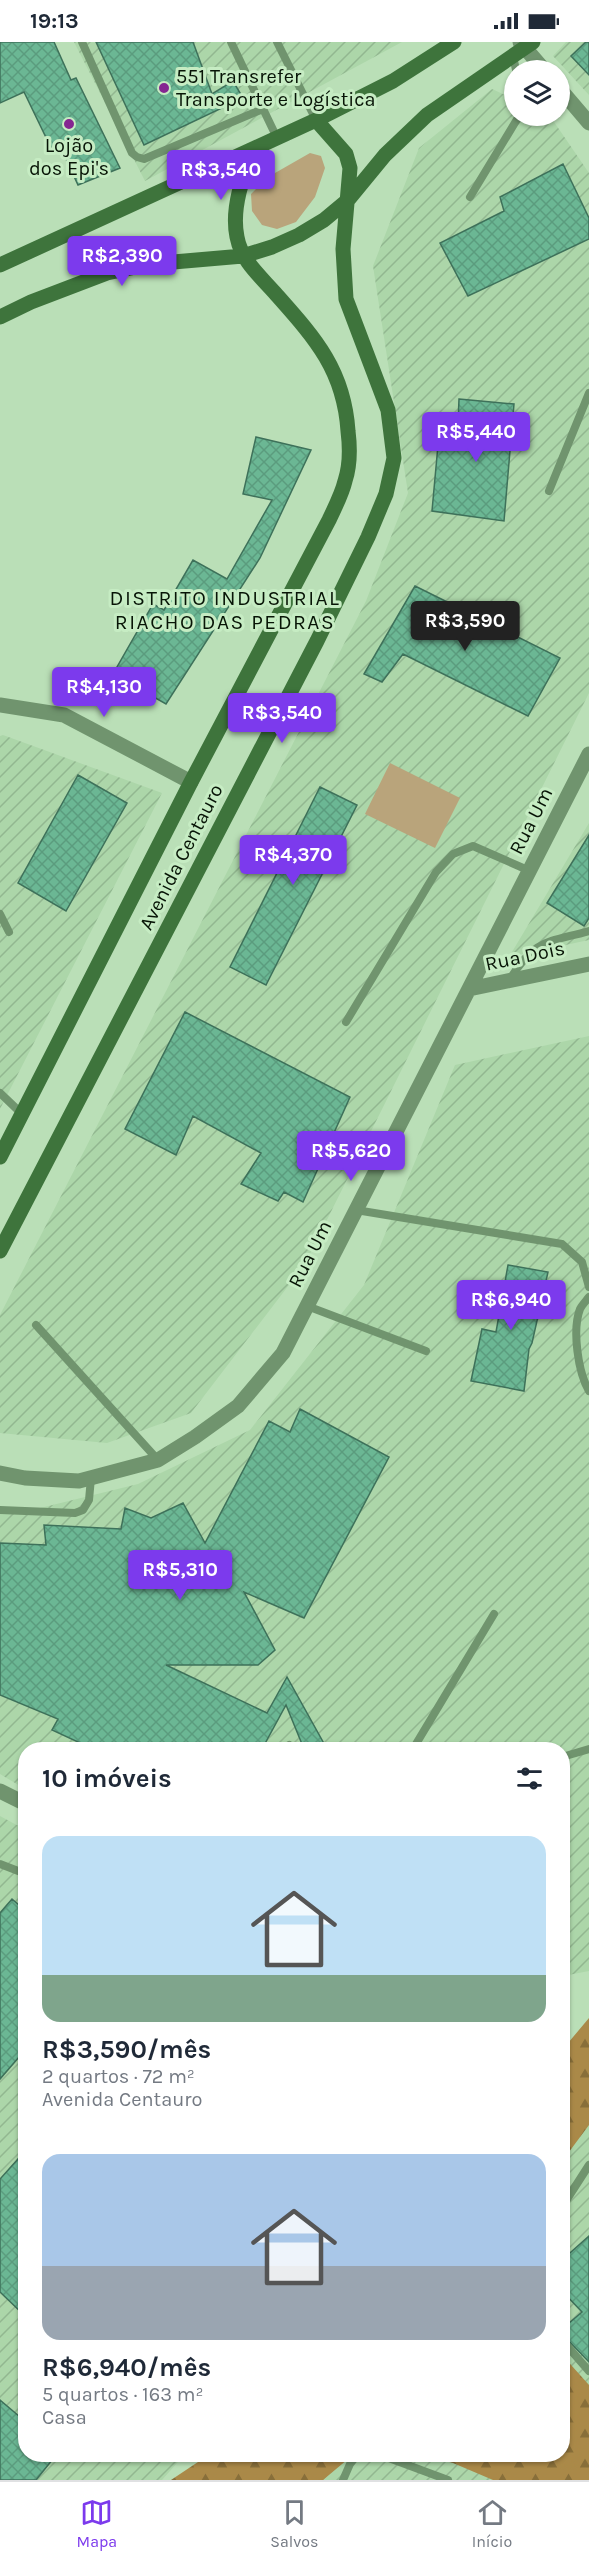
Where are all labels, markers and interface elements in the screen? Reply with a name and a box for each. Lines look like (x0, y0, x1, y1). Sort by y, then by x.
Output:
text: 19:13 (30, 8, 79, 34)
map controls (504, 60, 570, 126)
button: layers (504, 60, 570, 126)
place label: 551 Transrefer Transporte e Logística (176, 65, 376, 111)
marker: 551 Transrefer Transporte e Logística (157, 81, 171, 95)
marker: Lojão dos Epi's (62, 117, 76, 131)
place label: Lojão dos Epi's (29, 134, 109, 180)
pin: R$3,540 (166, 150, 276, 201)
text: R$3,540 (181, 158, 261, 181)
pin: R$2,390 (67, 236, 177, 287)
text: R$2,390 (81, 244, 163, 267)
pin: R$5,440 (421, 412, 531, 463)
text: R$5,440 (436, 420, 516, 443)
district label: DISTRITO INDUSTRIAL RIACHO DAS PEDRAS (110, 586, 340, 634)
pin: R$3,590 (410, 601, 520, 652)
text: R$3,590 (425, 609, 505, 632)
pin: R$4,130 (49, 667, 159, 718)
text: R$4,130 (66, 675, 142, 698)
pin: R$3,540 (227, 693, 337, 744)
text: R$3,540 (242, 701, 322, 724)
street label: Avenida Centauro (134, 780, 228, 934)
street label: Rua Um (504, 784, 558, 858)
pin: R$4,370 (238, 835, 348, 886)
text: R$4,370 (254, 843, 332, 866)
street label: Rua Dois (483, 936, 567, 976)
pin: R$5,620 (296, 1131, 406, 1182)
text: R$5,620 (311, 1139, 391, 1162)
street label: Rua Um (283, 1217, 337, 1291)
pin: R$6,940 (456, 1280, 566, 1331)
text: R$6,940 (471, 1288, 551, 1311)
pin: R$5,310 (125, 1550, 235, 1601)
text: R$5,310 (142, 1558, 218, 1581)
icon: filters (513, 1762, 546, 1795)
text: 10 imóveis (42, 1763, 172, 1794)
icon: home (240, 1875, 348, 1983)
text: R$3,590/mês (42, 2034, 211, 2065)
text: 2 quartos · 72 m² (42, 2065, 195, 2088)
text: Avenida Centauro (42, 2088, 202, 2111)
icon: home (240, 2193, 348, 2301)
text: R$6,940/mês (42, 2352, 211, 2383)
text: 5 quartos · 163 m² (42, 2383, 203, 2406)
text: Casa (42, 2406, 87, 2429)
tab: Mapa (77, 2496, 117, 2551)
tab: Salvos (270, 2496, 318, 2551)
tab: Início (472, 2496, 512, 2551)

